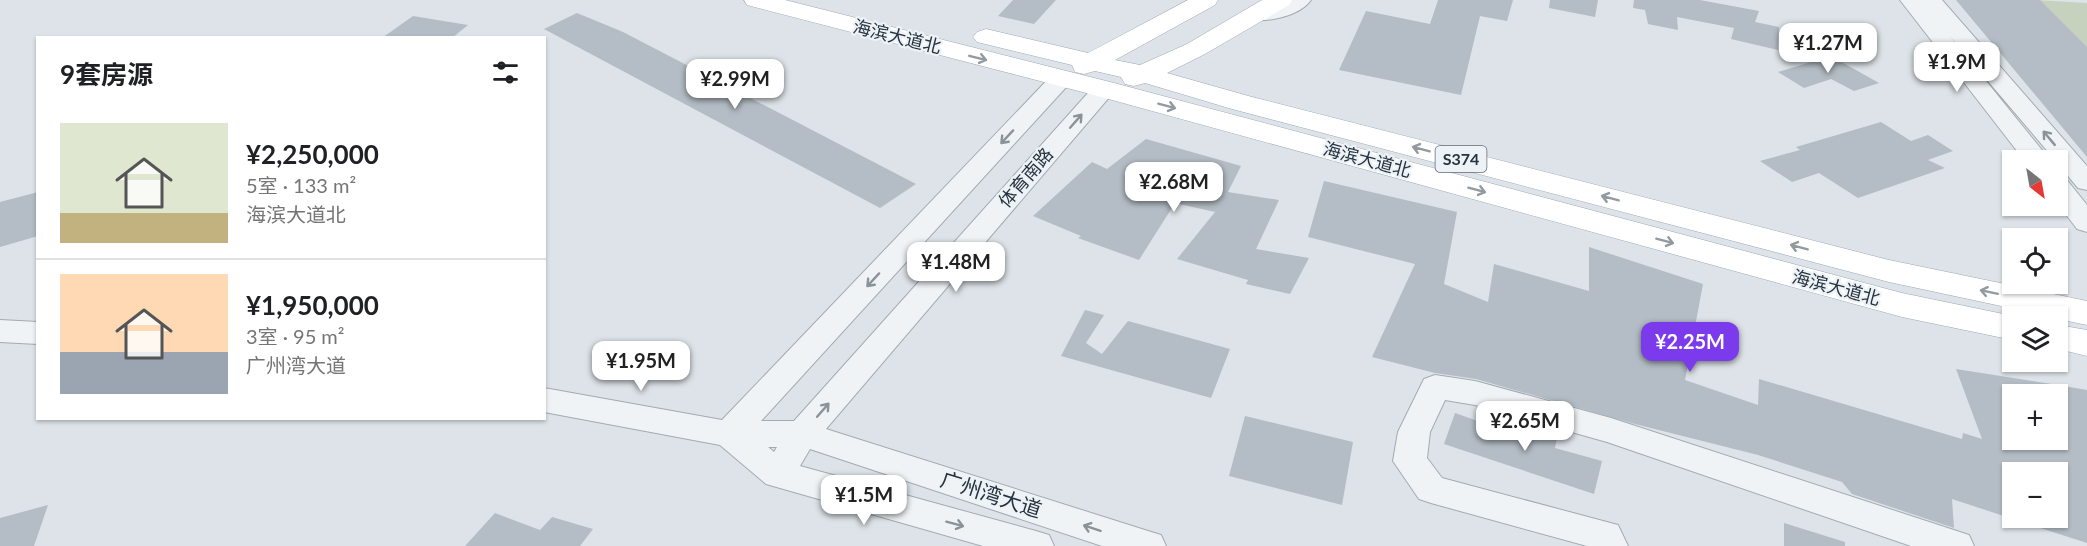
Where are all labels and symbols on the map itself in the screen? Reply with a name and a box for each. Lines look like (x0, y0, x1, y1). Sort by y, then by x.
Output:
street label: 海滨大道北 (851, 14, 944, 58)
pin: ¥1.27M (1779, 23, 1877, 74)
pin: ¥1.9M (1915, 42, 1999, 93)
one-way arrow (968, 53, 987, 64)
pin: ¥2.99M (686, 59, 784, 110)
one-way arrow (1157, 101, 1176, 112)
one-way arrow (1069, 114, 1083, 129)
one-way arrow (1000, 129, 1014, 144)
one-way arrow (2042, 131, 2056, 146)
street label: 海滨大道北 (1321, 137, 1414, 181)
street label: 体育南路 (993, 143, 1057, 212)
one-way arrow (1412, 143, 1431, 155)
road number: S374 (1436, 146, 1486, 172)
north arrow (2002, 150, 2068, 216)
pin: ¥2.68M (1125, 162, 1223, 213)
one-way arrow (1467, 185, 1486, 196)
one-way arrow (1601, 192, 1620, 204)
one-way arrow (1655, 236, 1674, 247)
one-way arrow (1790, 241, 1809, 252)
pin: ¥1.48M (907, 242, 1005, 293)
street label: 海滨大道北 (1790, 265, 1883, 309)
one-way arrow (866, 272, 881, 287)
one-way arrow (1979, 286, 1999, 297)
pin: ¥2.25M (1641, 322, 1739, 373)
pin: ¥1.95M (592, 341, 690, 392)
pin: ¥2.65M (1476, 401, 1574, 452)
one-way arrow (816, 403, 830, 418)
street label: 广州湾大道 (938, 465, 1045, 522)
pin: ¥1.5M (822, 475, 906, 526)
one-way arrow (945, 518, 964, 530)
one-way arrow (1083, 522, 1102, 533)

